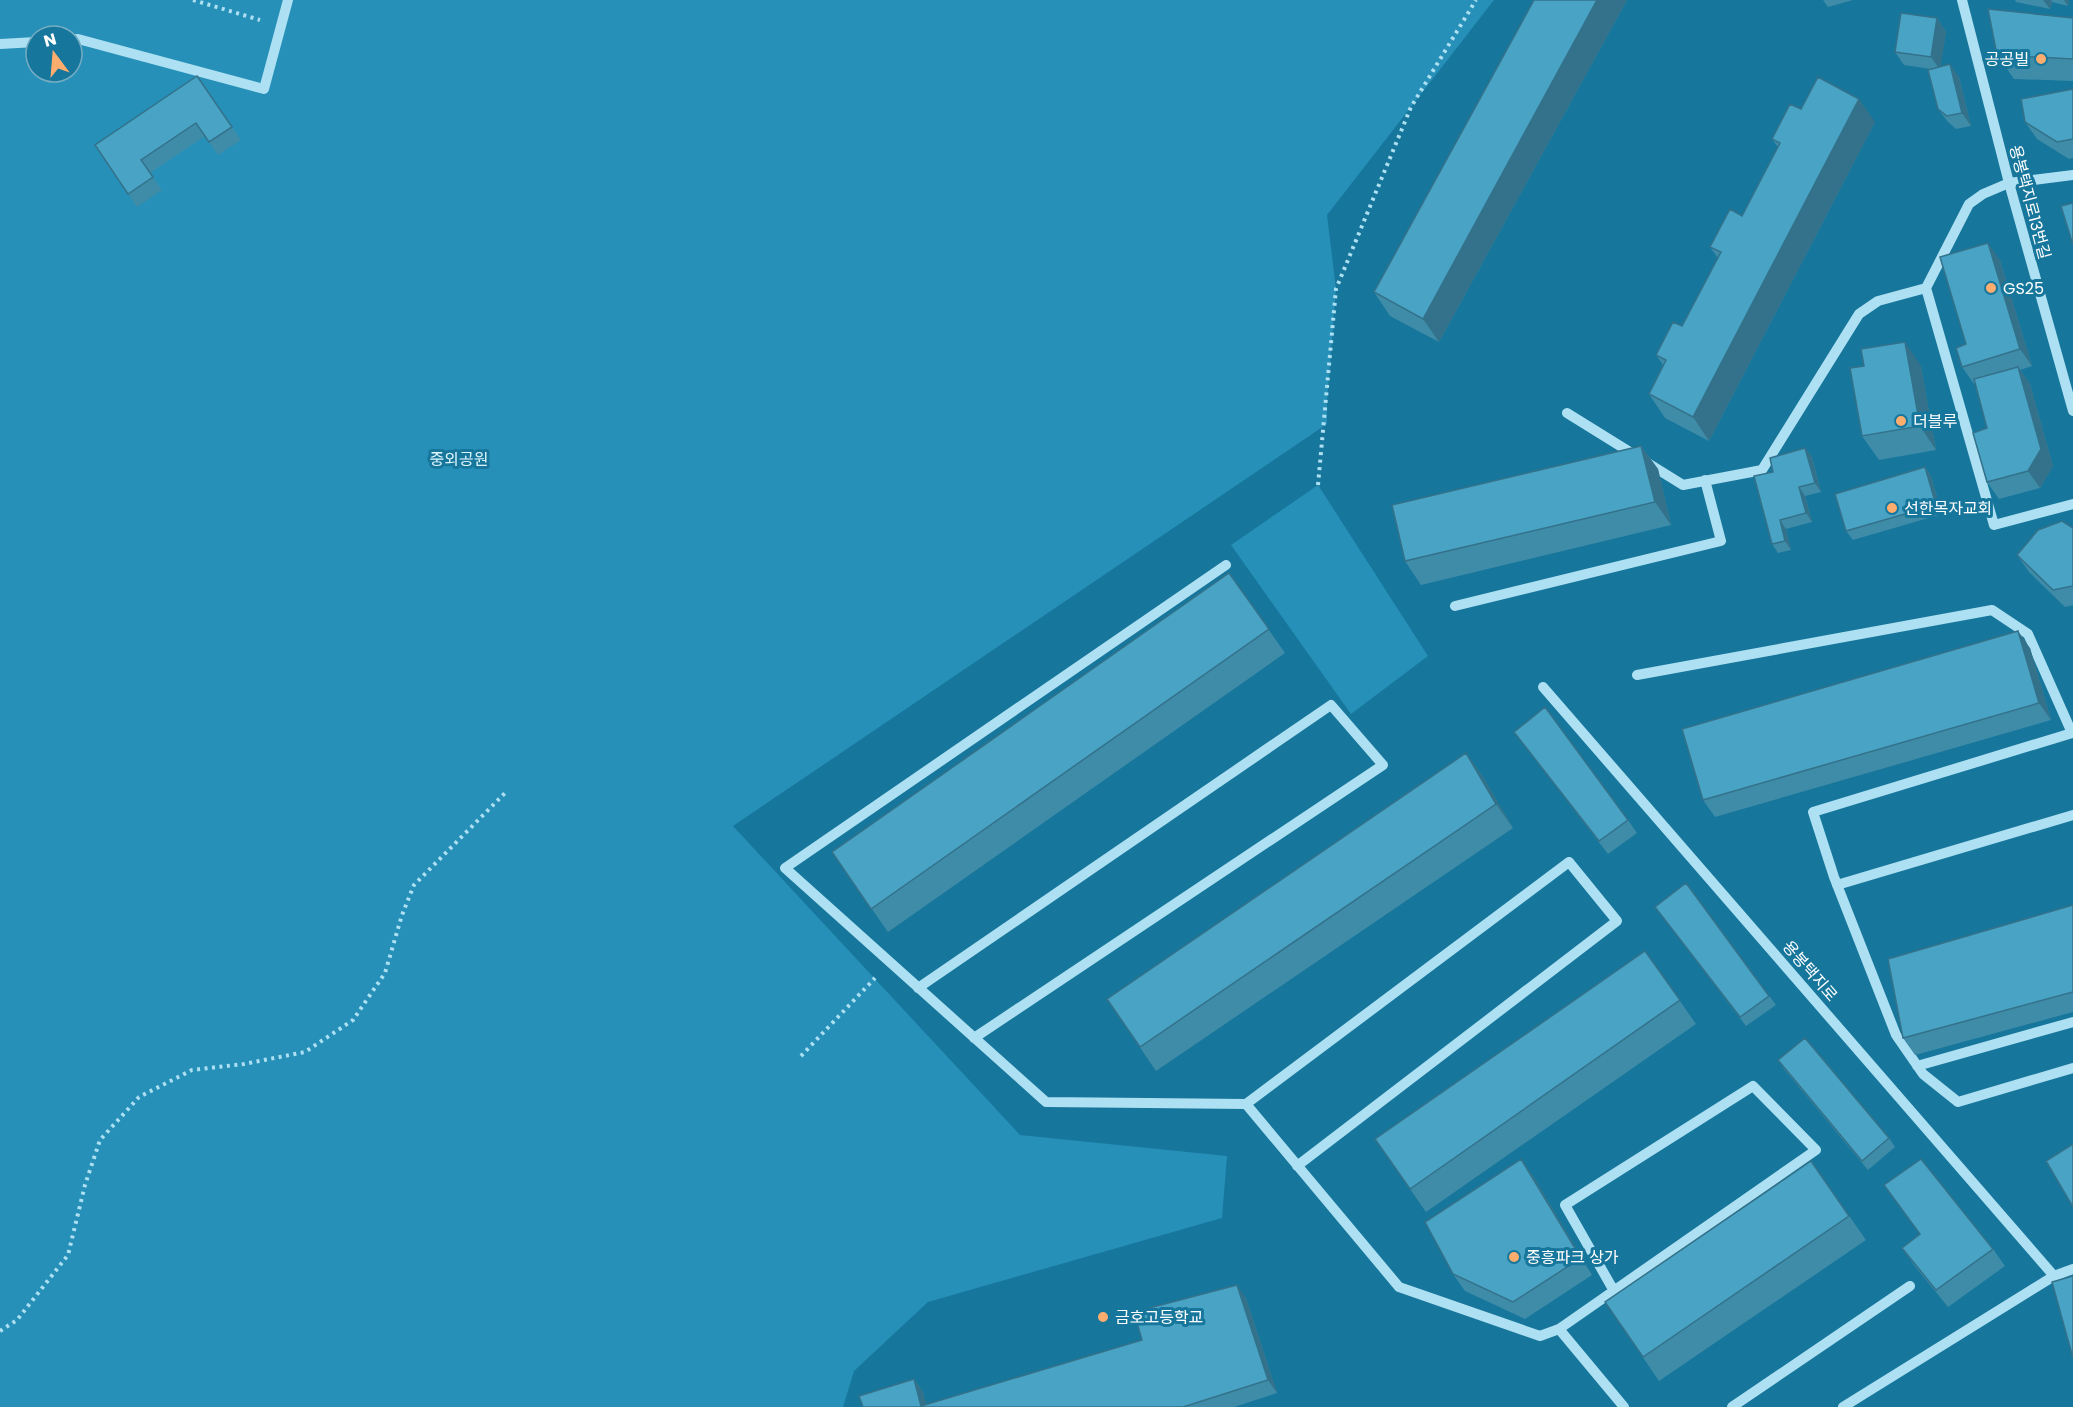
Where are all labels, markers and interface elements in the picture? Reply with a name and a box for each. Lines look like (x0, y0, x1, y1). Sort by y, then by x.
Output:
north arrow (24, 24, 84, 84)
text: N (41, 27, 59, 53)
place label: 공공빌 (1985, 48, 2029, 71)
marker: 공공빌 (2034, 52, 2048, 66)
street label: 용봉택지로13번길 (2004, 142, 2056, 262)
place label: GS25 (2003, 277, 2044, 300)
marker: GS25 (1984, 281, 1998, 295)
place label: 더블루 (1913, 410, 1957, 433)
marker: 더블루 (1894, 414, 1908, 428)
park label: 중외공원 (430, 448, 488, 471)
place label: 선한목자교회 (1904, 497, 1992, 520)
marker: 선한목자교회 (1885, 501, 1899, 515)
street label: 용봉택지로 (1777, 936, 1843, 1007)
place label: 중흥파크 상가 (1526, 1246, 1619, 1269)
marker: 중흥파크 상가 (1507, 1250, 1521, 1264)
place label: 금호고등학교 (1115, 1306, 1203, 1329)
marker: 금호고등학교 (1096, 1310, 1110, 1324)

